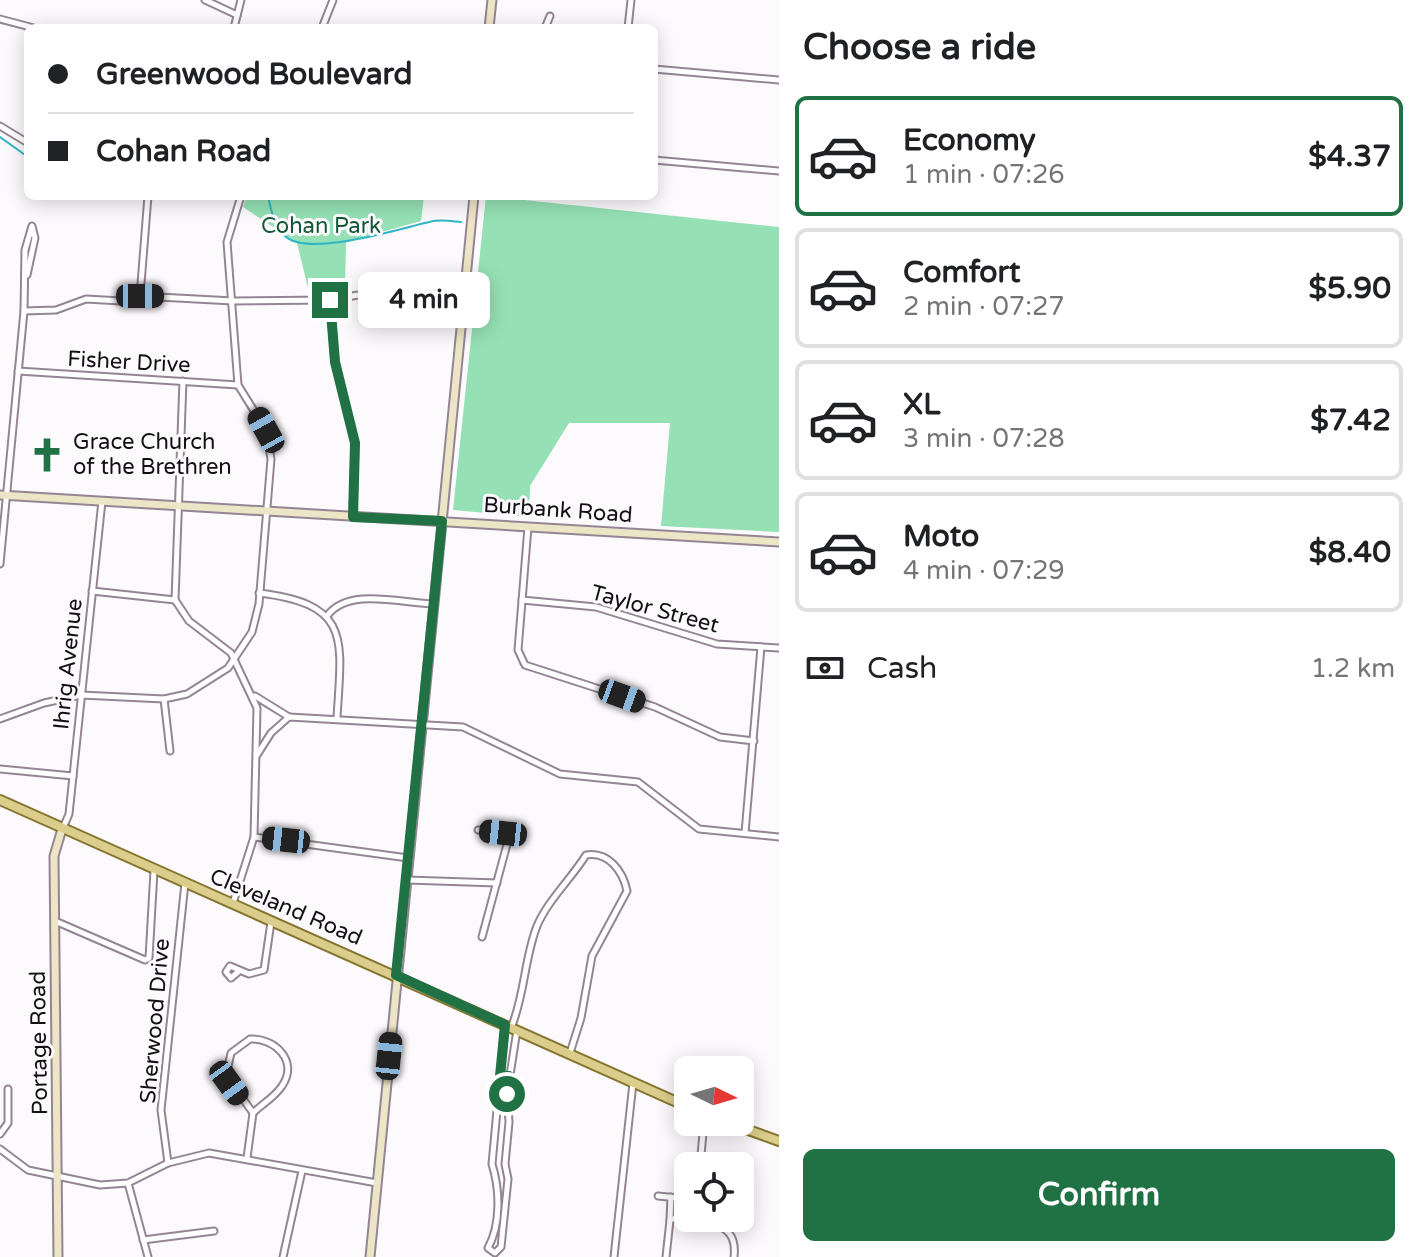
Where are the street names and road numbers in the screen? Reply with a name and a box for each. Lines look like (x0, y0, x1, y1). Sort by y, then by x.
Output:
street label: Fisher Drive (67, 346, 191, 378)
street label: Burbank Road (482, 492, 634, 528)
street label: Taylor Street (588, 579, 722, 639)
street label: Ihrig Avenue (48, 597, 88, 731)
street label: Cleveland Road (206, 863, 366, 951)
street label: Sherwood Drive (135, 937, 175, 1105)
street label: Portage Road (25, 971, 53, 1115)

